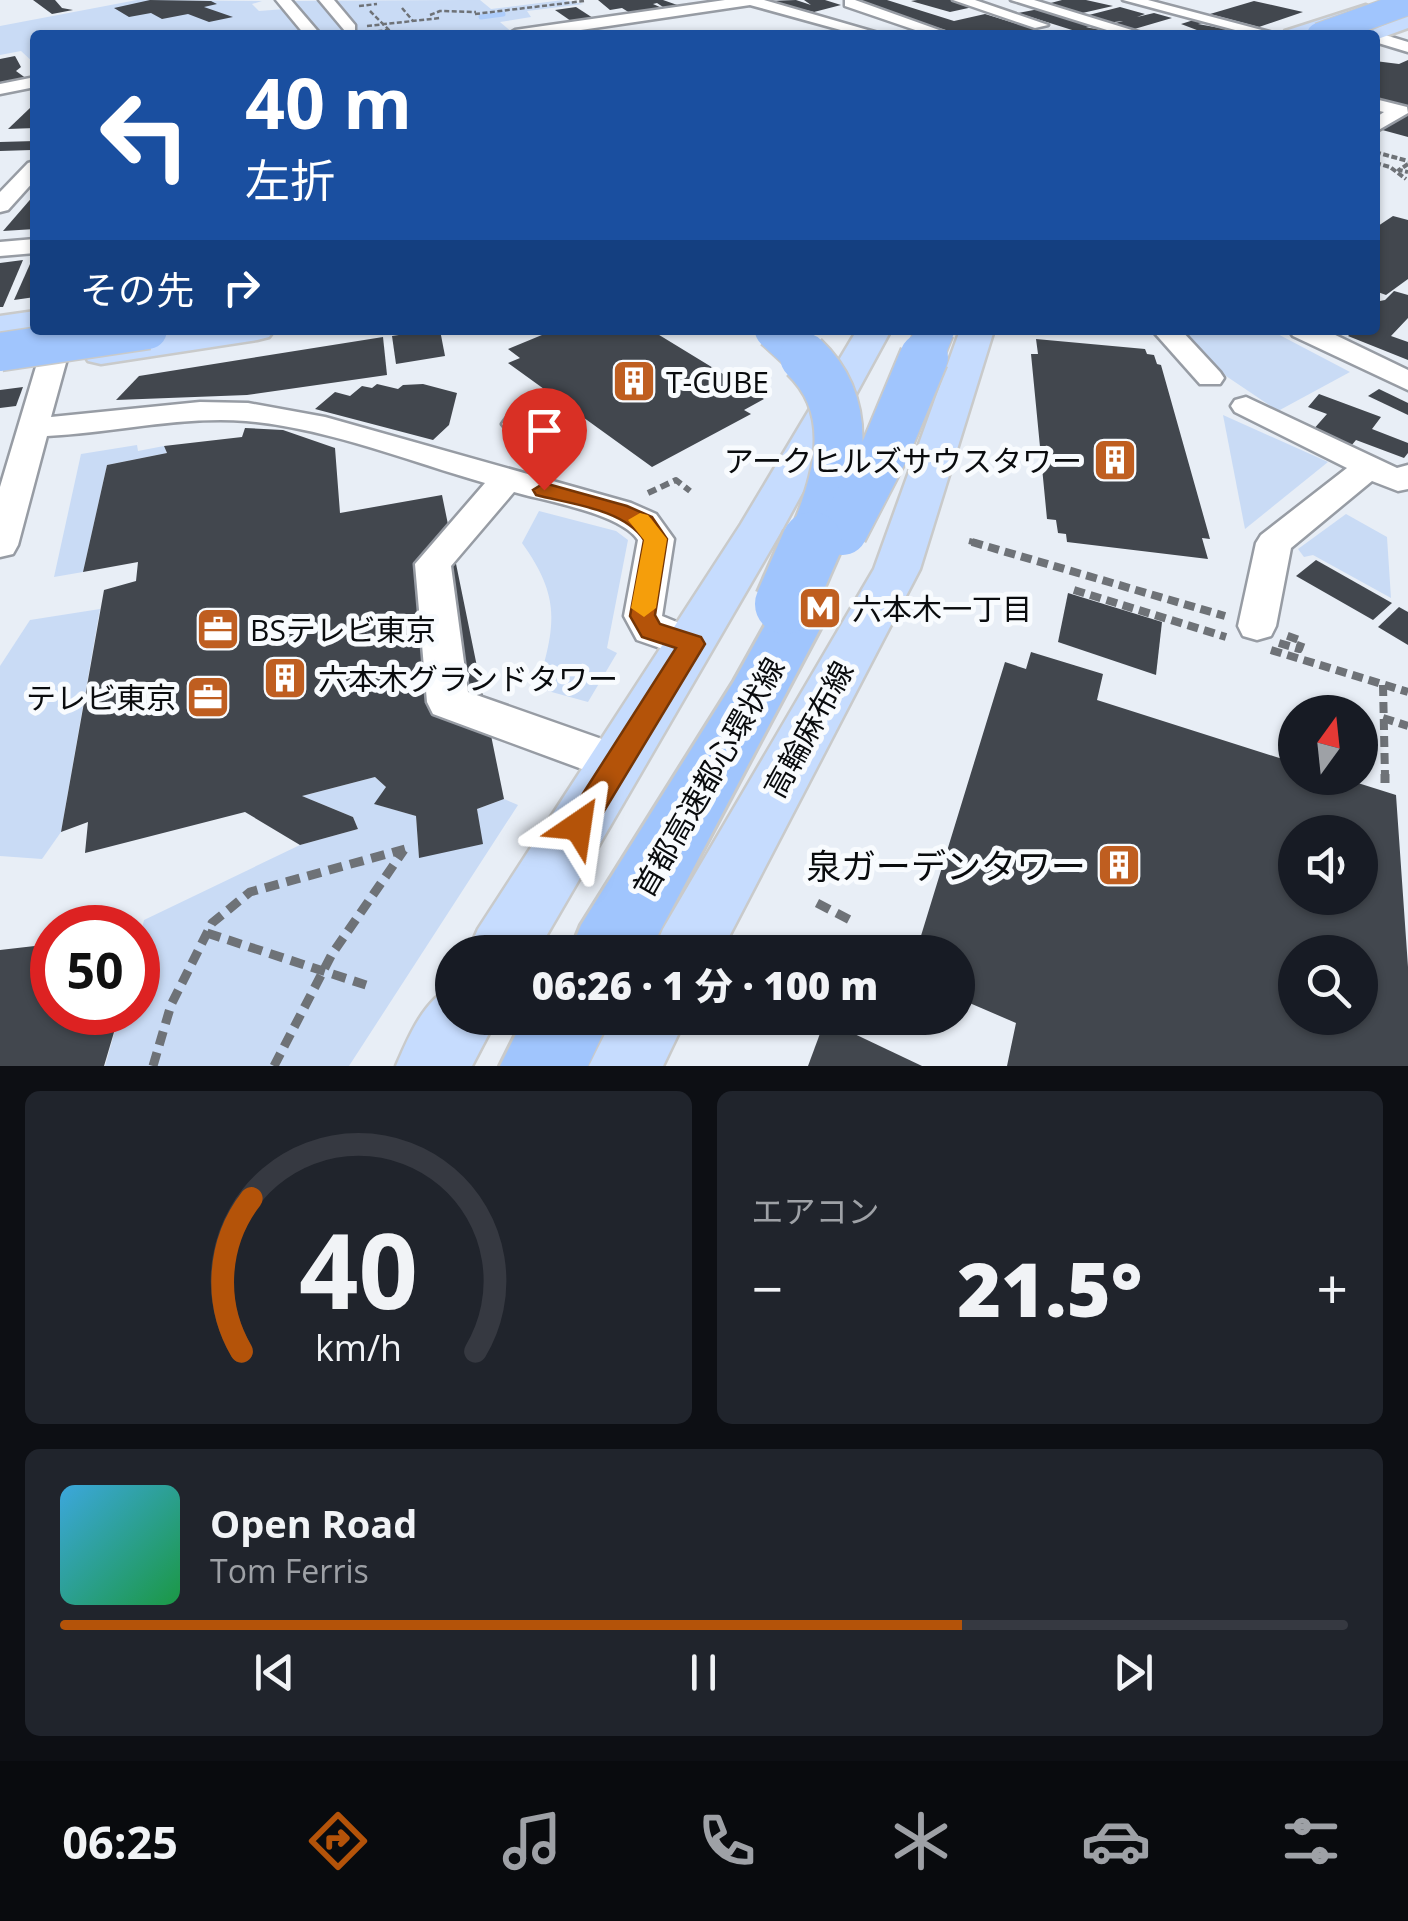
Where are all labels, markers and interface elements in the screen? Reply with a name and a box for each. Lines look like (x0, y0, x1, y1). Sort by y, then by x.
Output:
text: 40 m (245, 54, 412, 150)
icon: left (80, 70, 210, 200)
text: 左折 (245, 149, 335, 210)
icon: right (214, 260, 269, 315)
text: その先 (80, 263, 194, 315)
building icon: T-CUBE (611, 358, 657, 404)
place label: T-CUBE (666, 361, 769, 402)
pin (502, 388, 587, 491)
icon: arrive (517, 403, 572, 458)
building icon: アークヒルズサウスタワー (1092, 437, 1138, 483)
place label: アークヒルズサウスタワー (724, 440, 1082, 481)
metro station icon: 六本木一丁目 (797, 585, 843, 631)
place label: 六本木一丁目 (852, 588, 1032, 629)
office icon: BSテレビ東京 (195, 606, 241, 652)
place label: BSテレビ東京 (250, 609, 436, 650)
street label: 首都高速都心環状線 (623, 650, 793, 904)
street label: 高輪麻布線 (754, 653, 862, 805)
building icon: 六本木グランドタワー (262, 655, 308, 701)
place label: 六本木グランドタワー (318, 658, 618, 699)
office icon: テレビ東京 (185, 674, 231, 720)
place label: テレビ東京 (26, 677, 176, 718)
north arrow (1278, 695, 1378, 795)
map controls (1278, 695, 1378, 1035)
position arrow (526, 774, 630, 878)
button: sound (1278, 815, 1378, 915)
place label: 泉ガーデンタワー (806, 842, 1086, 889)
building icon: 泉ガーデンタワー (1096, 842, 1142, 888)
speed limit sign: 50 (30, 905, 160, 1035)
button: search (1278, 935, 1378, 1035)
text: 06:26 · 1 分 · 100 m (532, 959, 878, 1011)
text: エアコン (752, 1189, 880, 1232)
text: 40 (299, 1198, 418, 1339)
text: 21.5° (957, 1237, 1142, 1339)
text: − (752, 1250, 783, 1325)
text: + (1317, 1250, 1348, 1325)
text: km/h (315, 1323, 402, 1371)
text: Open Road (210, 1497, 417, 1549)
text: Tom Ferris (210, 1549, 369, 1592)
icon: previous (247, 1645, 302, 1700)
icon: pause (676, 1645, 731, 1700)
icon: next (1106, 1645, 1161, 1700)
icon: directions (303, 1806, 373, 1876)
icon: music (497, 1806, 567, 1876)
icon: phone (692, 1806, 762, 1876)
icon: climate (886, 1806, 956, 1876)
icon: car (1081, 1806, 1151, 1876)
icon: filters (1276, 1806, 1346, 1876)
text: 06:25 (62, 1811, 178, 1872)

